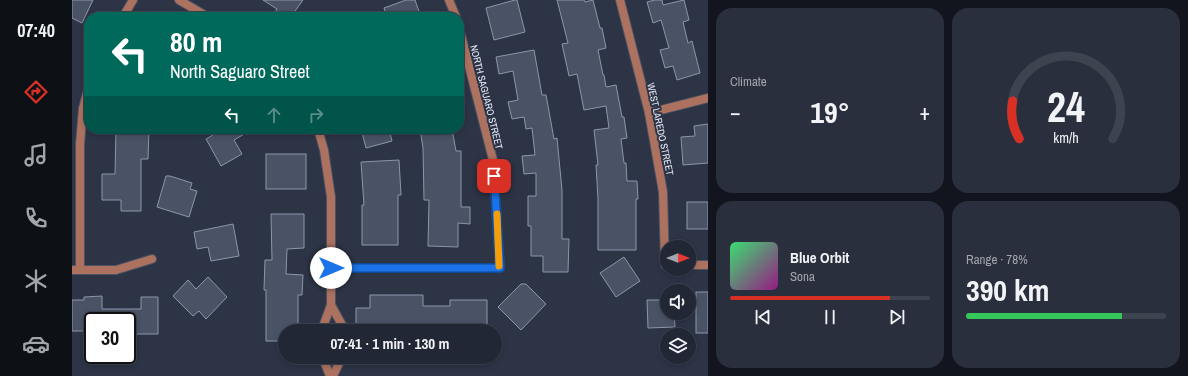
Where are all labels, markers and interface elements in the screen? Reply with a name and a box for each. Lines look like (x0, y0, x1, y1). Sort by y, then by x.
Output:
text: 07:40 (17, 18, 55, 43)
text: 80 m (170, 23, 222, 61)
icon: left (104, 28, 156, 80)
street label: NORTH SAGUARO STREET (467, 44, 506, 151)
text: North Saguaro Street (170, 59, 309, 84)
text: Climate (730, 73, 767, 90)
icon: directions (22, 78, 50, 106)
text: 24 (1047, 78, 1085, 134)
street label: WEST LAREDO STREET (644, 82, 677, 177)
text: 19° (810, 92, 850, 132)
text: − (730, 97, 741, 127)
text: + (919, 97, 930, 127)
icon: left (221, 104, 243, 126)
icon: ahead (263, 104, 285, 126)
icon: right (305, 104, 327, 126)
text: km/h (1053, 127, 1079, 146)
icon: music (22, 141, 50, 169)
pin (477, 159, 511, 193)
icon: arrive (483, 165, 505, 187)
icon: phone (22, 204, 50, 232)
north arrow (660, 240, 696, 276)
map controls (660, 240, 696, 364)
position arrow (310, 247, 352, 289)
text: Blue Orbit (790, 247, 849, 268)
text: Range · 78% (966, 251, 1028, 268)
icon: climate (22, 267, 50, 295)
text: Sona (790, 268, 815, 285)
text: 390 km (966, 270, 1049, 310)
button: sound (660, 284, 696, 320)
icon: previous (752, 306, 774, 328)
icon: pause (819, 306, 841, 328)
icon: next (886, 306, 908, 328)
speed limit sign: 30 (84, 312, 136, 364)
button: layers (660, 328, 696, 364)
icon: car (22, 330, 50, 358)
text: 07:41 · 1 min · 130 m (331, 333, 449, 354)

